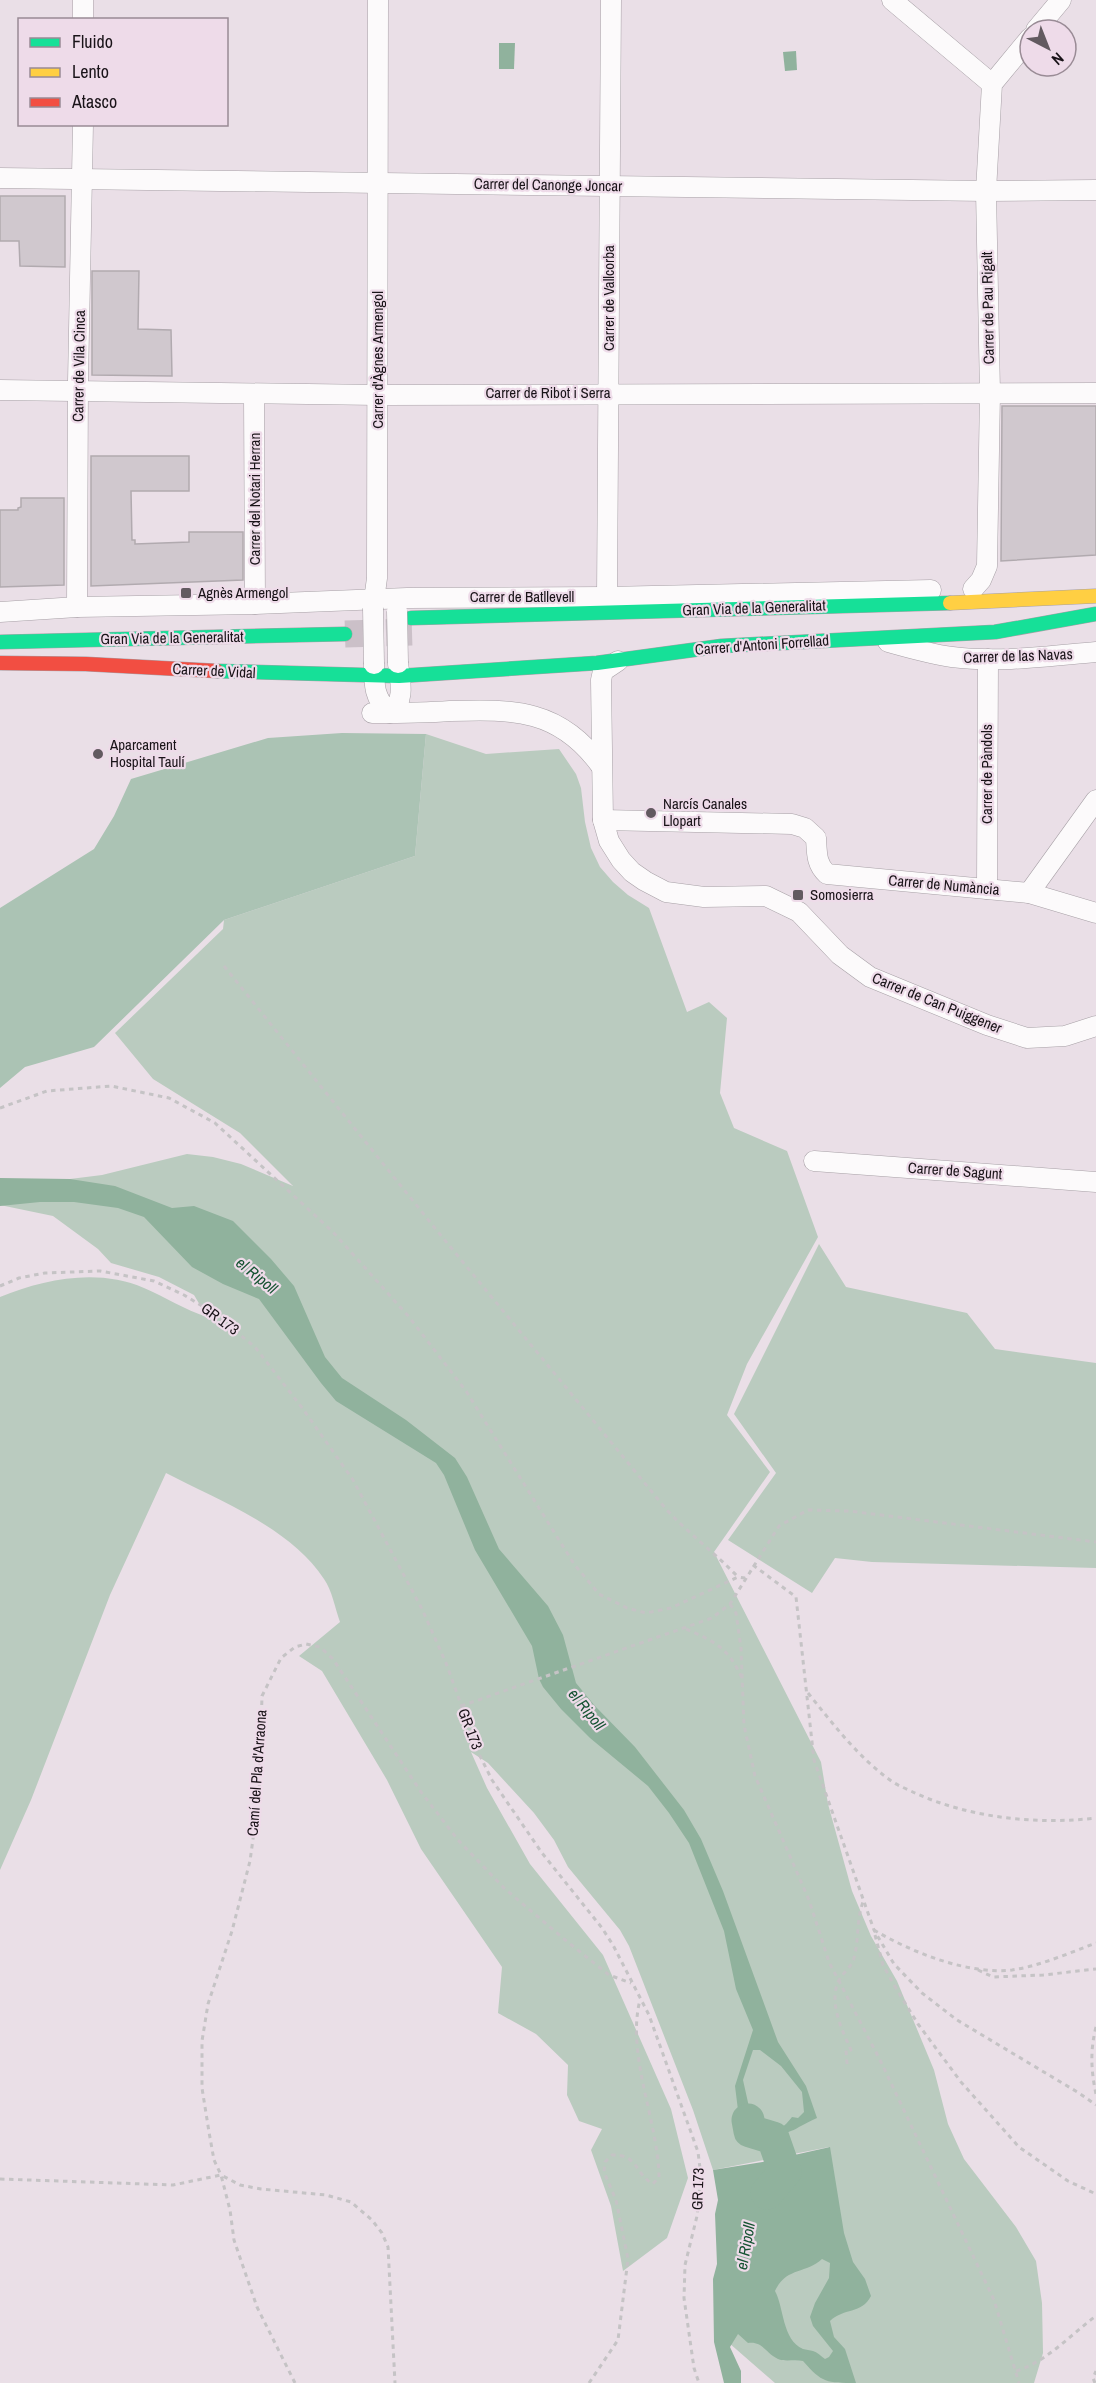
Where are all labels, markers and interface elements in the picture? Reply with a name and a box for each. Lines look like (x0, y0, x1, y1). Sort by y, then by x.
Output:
legend (18, 18, 228, 126)
north arrow (1018, 18, 1078, 78)
text: Fluido (72, 29, 113, 54)
text: N (1047, 48, 1069, 70)
text: Lento (72, 59, 109, 84)
text: Atasco (71, 89, 117, 114)
street label: Carrer del Canonge Joncar (474, 173, 622, 196)
street label: Carrer de Vallcorba (598, 245, 619, 351)
street label: Carrer de Pau Rigalt (976, 251, 999, 365)
street label: Carrer d'Àgnes Armengol (367, 291, 388, 429)
street label: Carrer de Vila Cinca (67, 310, 90, 422)
street label: Carrer de Ribot i Serra (485, 382, 611, 403)
street label: Carrer del Notari Herran (244, 433, 265, 565)
place label: Agnès Armengol (197, 582, 288, 603)
marker: Agnès Armengol (179, 586, 193, 600)
street label: Carrer de Batllevell (470, 586, 574, 607)
street label: Gran Via de la Generalitat (682, 594, 827, 620)
street label: Gran Via de la Generalitat (100, 626, 244, 649)
street label: Carrer d'Antoni Forrellad (694, 629, 830, 660)
street label: Carrer de las Navas (963, 643, 1073, 668)
street label: Carrer de Vidal (172, 658, 256, 683)
street label: Carrer de Pàndols (976, 724, 997, 824)
place label: Aparcament Hospital Taulí (109, 734, 185, 772)
marker: Aparcament Hospital Taulí (91, 747, 105, 761)
place label: Narcís Canales Llopart (663, 793, 747, 831)
marker: Narcís Canales Llopart (644, 806, 658, 820)
street label: Carrer de Numància (888, 869, 1001, 900)
place label: Somosierra (810, 884, 874, 905)
marker: Somosierra (791, 888, 805, 902)
street label: Carrer de Can Puiggener (869, 967, 1005, 1038)
street label: Carrer de Sagunt (907, 1157, 1003, 1184)
water label: el Ripoll (232, 1252, 283, 1299)
street label: GR 173 (197, 1298, 244, 1340)
water label: el Ripoll (564, 1684, 611, 1735)
street label: GR 173 (453, 1705, 488, 1753)
street label: Camí del Pla d'Arraona (242, 1709, 271, 1837)
street label: GR 173 (686, 2167, 709, 2211)
water label: el Ripoll (730, 2220, 760, 2271)

